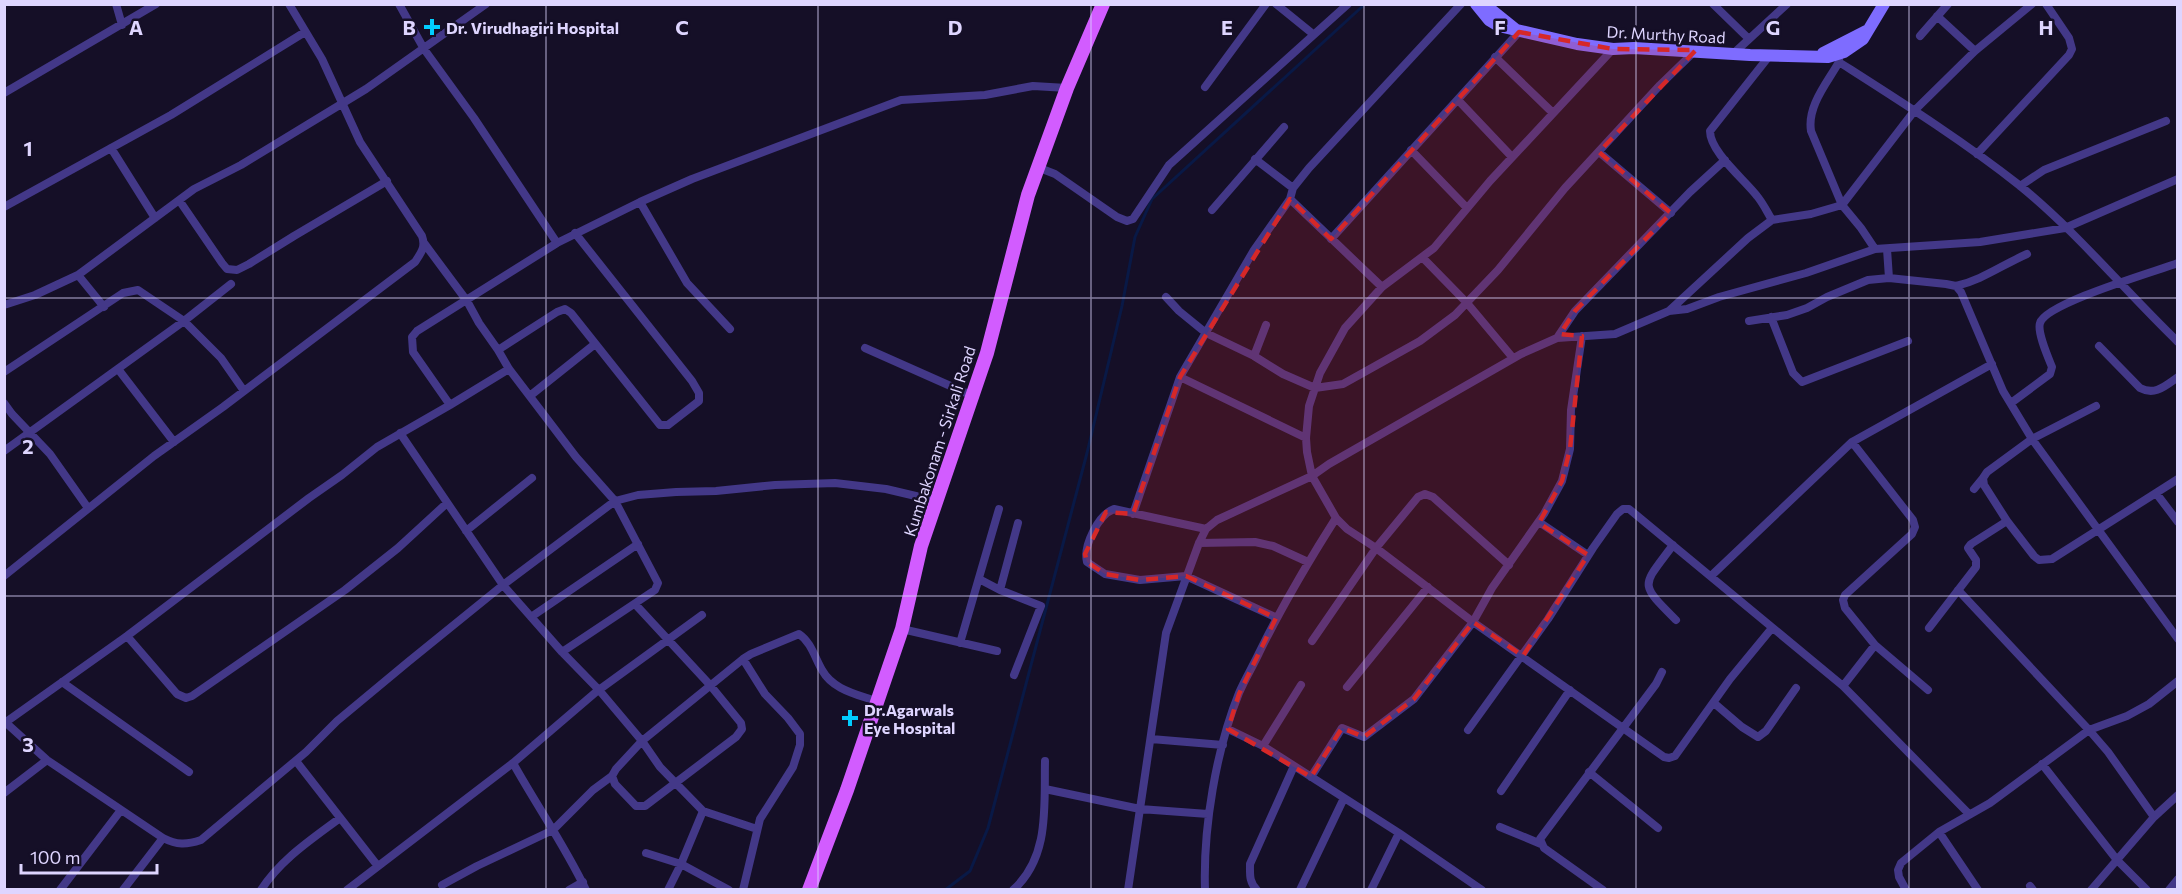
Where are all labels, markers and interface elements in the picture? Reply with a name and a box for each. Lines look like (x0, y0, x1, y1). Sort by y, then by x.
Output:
text: A (129, 15, 143, 39)
text: B (402, 15, 416, 39)
text: C (675, 15, 689, 39)
text: D (948, 15, 962, 39)
text: E (1221, 15, 1233, 39)
text: F (1494, 15, 1506, 39)
text: G (1766, 15, 1780, 39)
text: H (2039, 15, 2054, 39)
marker: Dr. Virudhagiri Hospital (423, 18, 441, 36)
place label: Dr. Virudhagiri Hospital (446, 18, 619, 37)
street label: Dr. Murthy Road (1606, 21, 1726, 47)
text: 1 (23, 136, 33, 160)
street label: Kumbakonam - Sirkali Road (899, 343, 979, 539)
text: 2 (22, 434, 34, 458)
place label: Dr.Agarwals Eye Hospital (864, 700, 955, 737)
marker: Dr.Agarwals Eye Hospital (841, 709, 859, 727)
text: 3 (22, 732, 34, 756)
scale bar (21, 837, 158, 875)
text: 100 m (30, 846, 80, 868)

